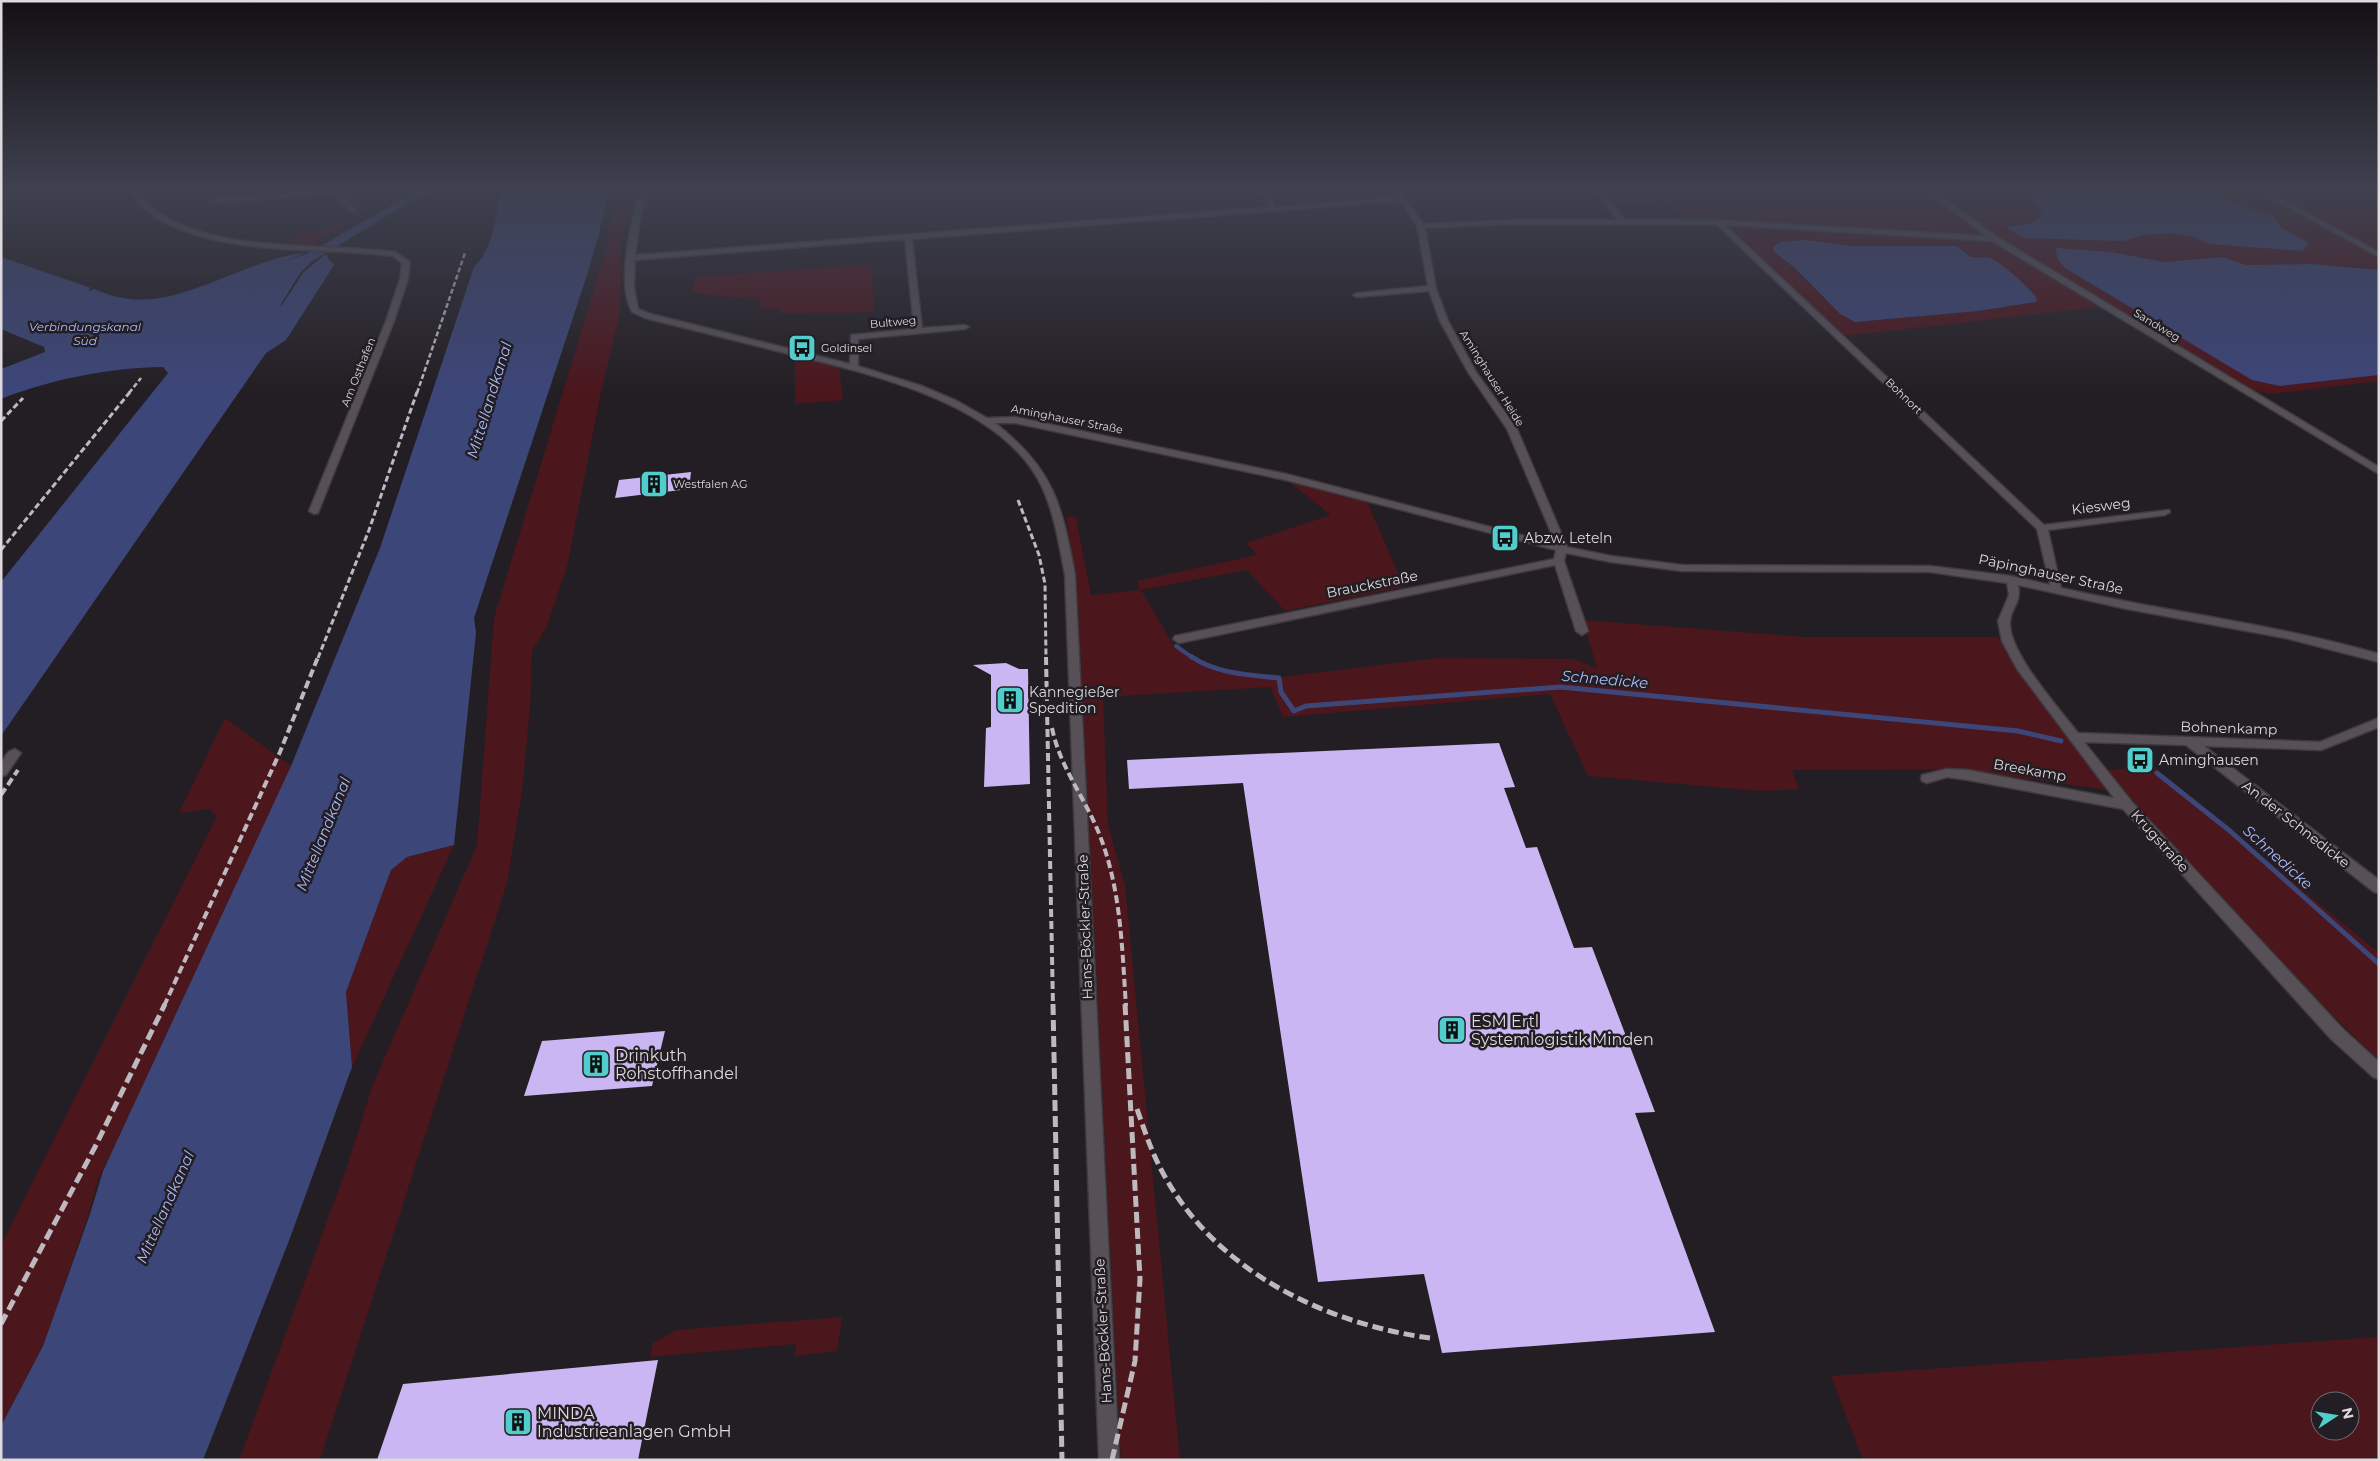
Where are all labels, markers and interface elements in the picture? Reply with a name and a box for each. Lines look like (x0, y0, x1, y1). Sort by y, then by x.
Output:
street label: Sandweg (2131, 306, 2183, 344)
street label: Bultweg (869, 313, 917, 331)
water label: Verbindungskanal Süd (29, 319, 142, 348)
street label: Aminghauser Heide (1457, 327, 1527, 429)
bus stop icon: Goldinsel (787, 333, 817, 363)
street label: Am Osthafen (338, 335, 378, 409)
water label: Mittellandkanal (462, 339, 516, 461)
place label: Goldinsel (821, 341, 872, 355)
street label: Bohnort (1883, 375, 1926, 417)
street label: Aminghauser Straße (1010, 401, 1125, 437)
building icon: Westfalen AG (639, 469, 669, 499)
place label: Westfalen AG (673, 477, 747, 491)
street label: Kiesweg (2071, 493, 2131, 519)
bus stop icon: Abzw. Leteln (1490, 523, 1520, 553)
place label: Abzw. Leteln (1524, 529, 1613, 547)
street label: Päpinghauser Straße (1977, 550, 2125, 598)
street label: Brauckstraße (1325, 566, 1419, 602)
water label: Schnedicke (1561, 666, 1649, 692)
place label: Kannegießer Spedition (1029, 683, 1120, 717)
building icon: Kannegießer Spedition (995, 685, 1025, 715)
street label: Bohnenkamp (2180, 717, 2278, 739)
bus stop icon: Aminghausen (2125, 745, 2155, 775)
place label: Aminghausen (2159, 751, 2259, 769)
street label: Breekamp (1992, 755, 2068, 785)
water label: Mittellandkanal (292, 774, 354, 894)
street label: An der Schnedicke (2239, 777, 2353, 871)
street label: Krugstraße (2127, 806, 2193, 876)
water label: Schnedicke (2240, 821, 2316, 893)
street label: Hans-Böckler-Straße (1073, 854, 1097, 1000)
place label: ESM Ertl Systemlogistik Minden (1471, 1012, 1654, 1049)
building icon: ESM Ertl Systemlogistik Minden (1437, 1015, 1467, 1045)
place label: Drinkuth Rohstoffhandel (615, 1046, 738, 1083)
building icon: Drinkuth Rohstoffhandel (581, 1049, 611, 1079)
water label: Mittellandkanal (132, 1148, 198, 1266)
street label: Hans-Böckler-Straße (1090, 1258, 1116, 1404)
north arrow (2310, 1391, 2360, 1441)
place label: MINDA Industrieanlagen GmbH (537, 1404, 731, 1441)
text: N (2338, 1406, 2358, 1421)
building icon: MINDA Industrieanlagen GmbH (503, 1407, 533, 1437)

